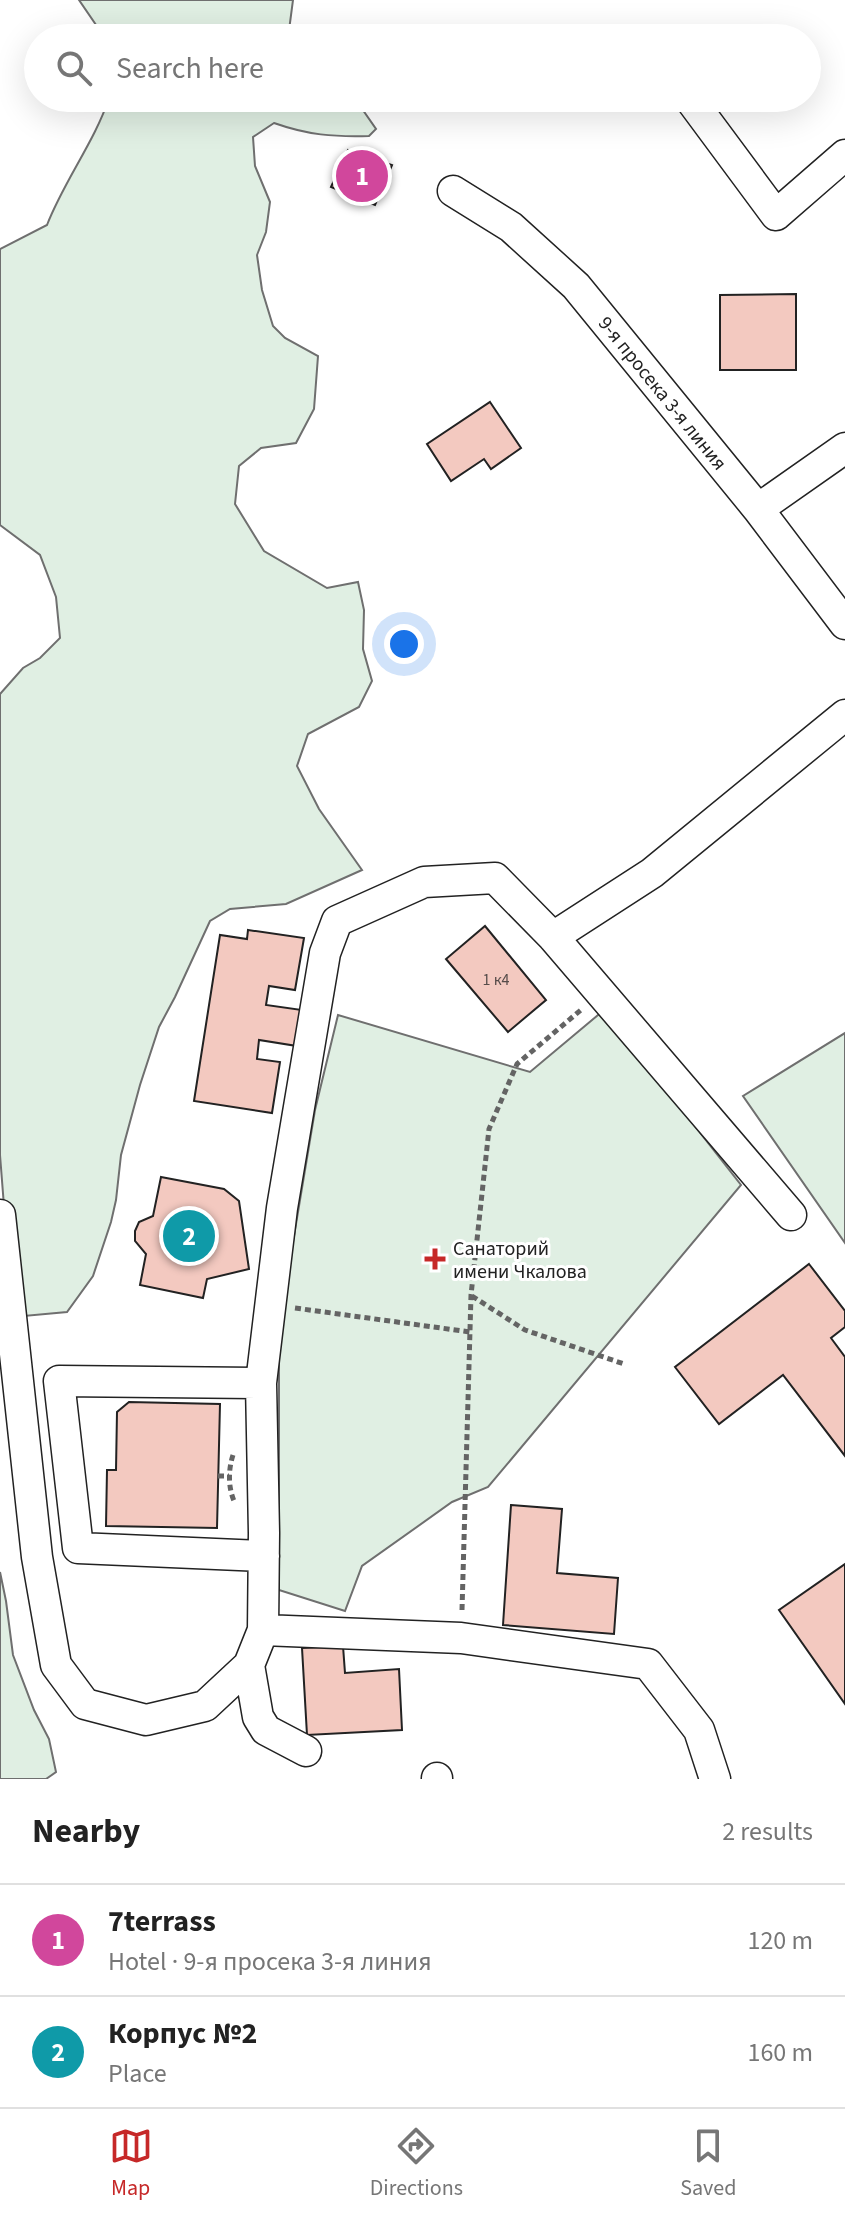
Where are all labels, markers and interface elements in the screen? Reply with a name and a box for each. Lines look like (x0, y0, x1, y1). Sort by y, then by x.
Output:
search box (24, 24, 821, 112)
icon: search (52, 46, 96, 90)
text: Search here (116, 47, 264, 90)
pin: 1 (336, 146, 388, 206)
street label: 9-я просека 3-я линия (591, 311, 733, 477)
your location (384, 624, 424, 664)
house number: 1 к4 (482, 969, 510, 991)
pin: 2 (163, 1206, 215, 1266)
place label: Санаторий имени Чкалова (453, 1235, 587, 1286)
marker: Санаторий имени Чкалова (424, 1248, 446, 1270)
text: Nearby (32, 1807, 140, 1856)
text: 2 results (722, 1813, 813, 1850)
text: 7terrass (108, 1900, 216, 1943)
text: 1 (51, 1922, 65, 1959)
text: 120 m (747, 1922, 813, 1959)
text: Hotel · 9-я просека 3-я линия (108, 1943, 432, 1980)
text: Корпус №2 (108, 2012, 257, 2055)
text: 2 (51, 2034, 65, 2071)
text: 160 m (747, 2034, 813, 2071)
text: Place (108, 2055, 167, 2092)
tab: Map (109, 2124, 153, 2204)
tab: Directions (370, 2124, 463, 2204)
tab: Saved (680, 2124, 736, 2204)

